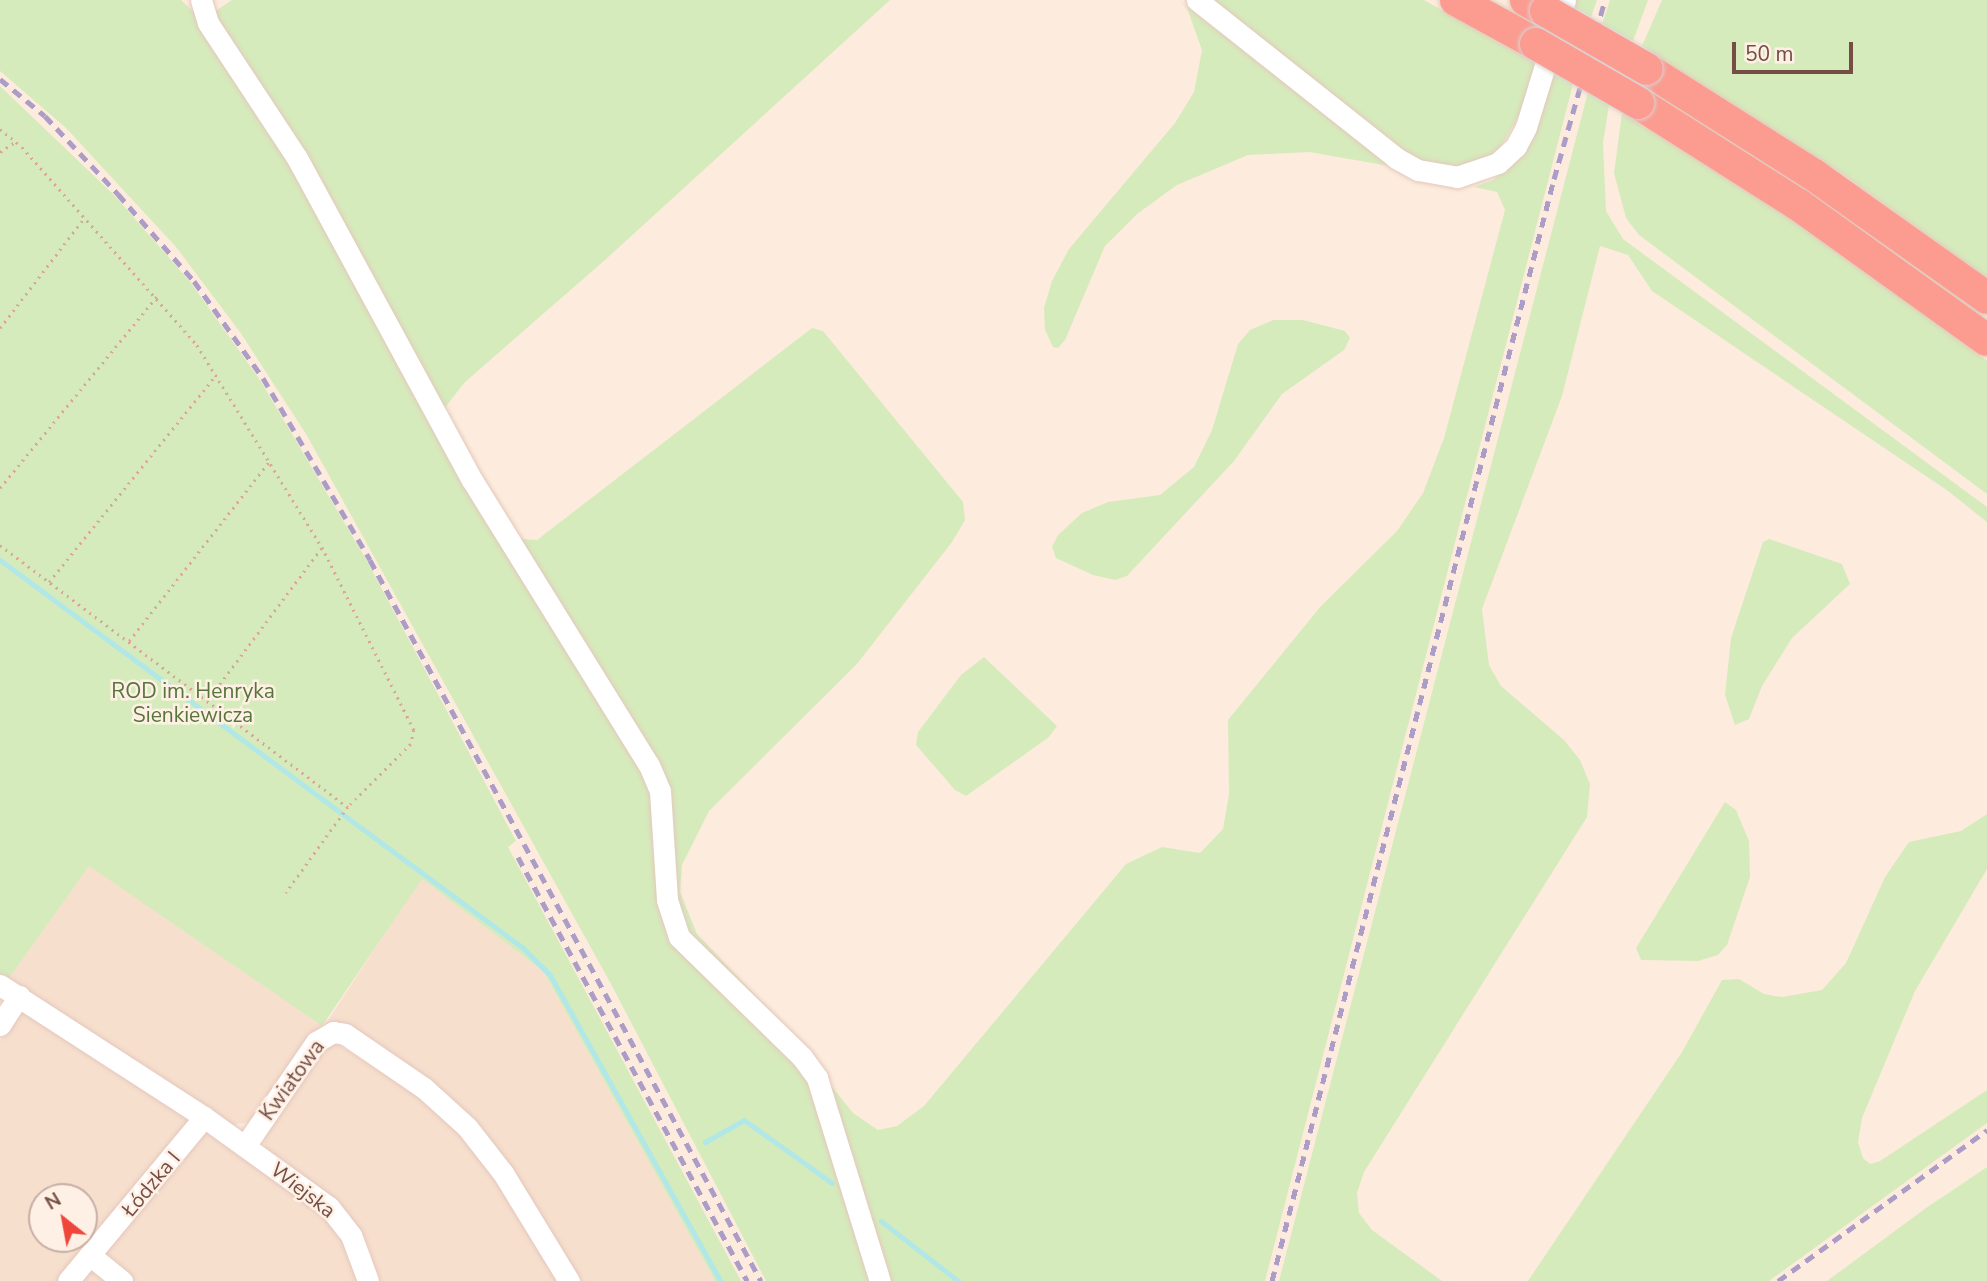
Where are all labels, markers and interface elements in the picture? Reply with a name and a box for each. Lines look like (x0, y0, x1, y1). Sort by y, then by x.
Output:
scale bar (1735, 28, 1856, 72)
text: 50 m (1745, 40, 1794, 68)
park label: ROD im. Henryka Sienkiewicza (111, 678, 275, 728)
street label: Kwiatowa (254, 1035, 330, 1125)
street label: Łódzka I (117, 1146, 185, 1222)
street label: Wiejska (265, 1157, 341, 1223)
north arrow (28, 1183, 98, 1253)
text: N (40, 1187, 66, 1217)

